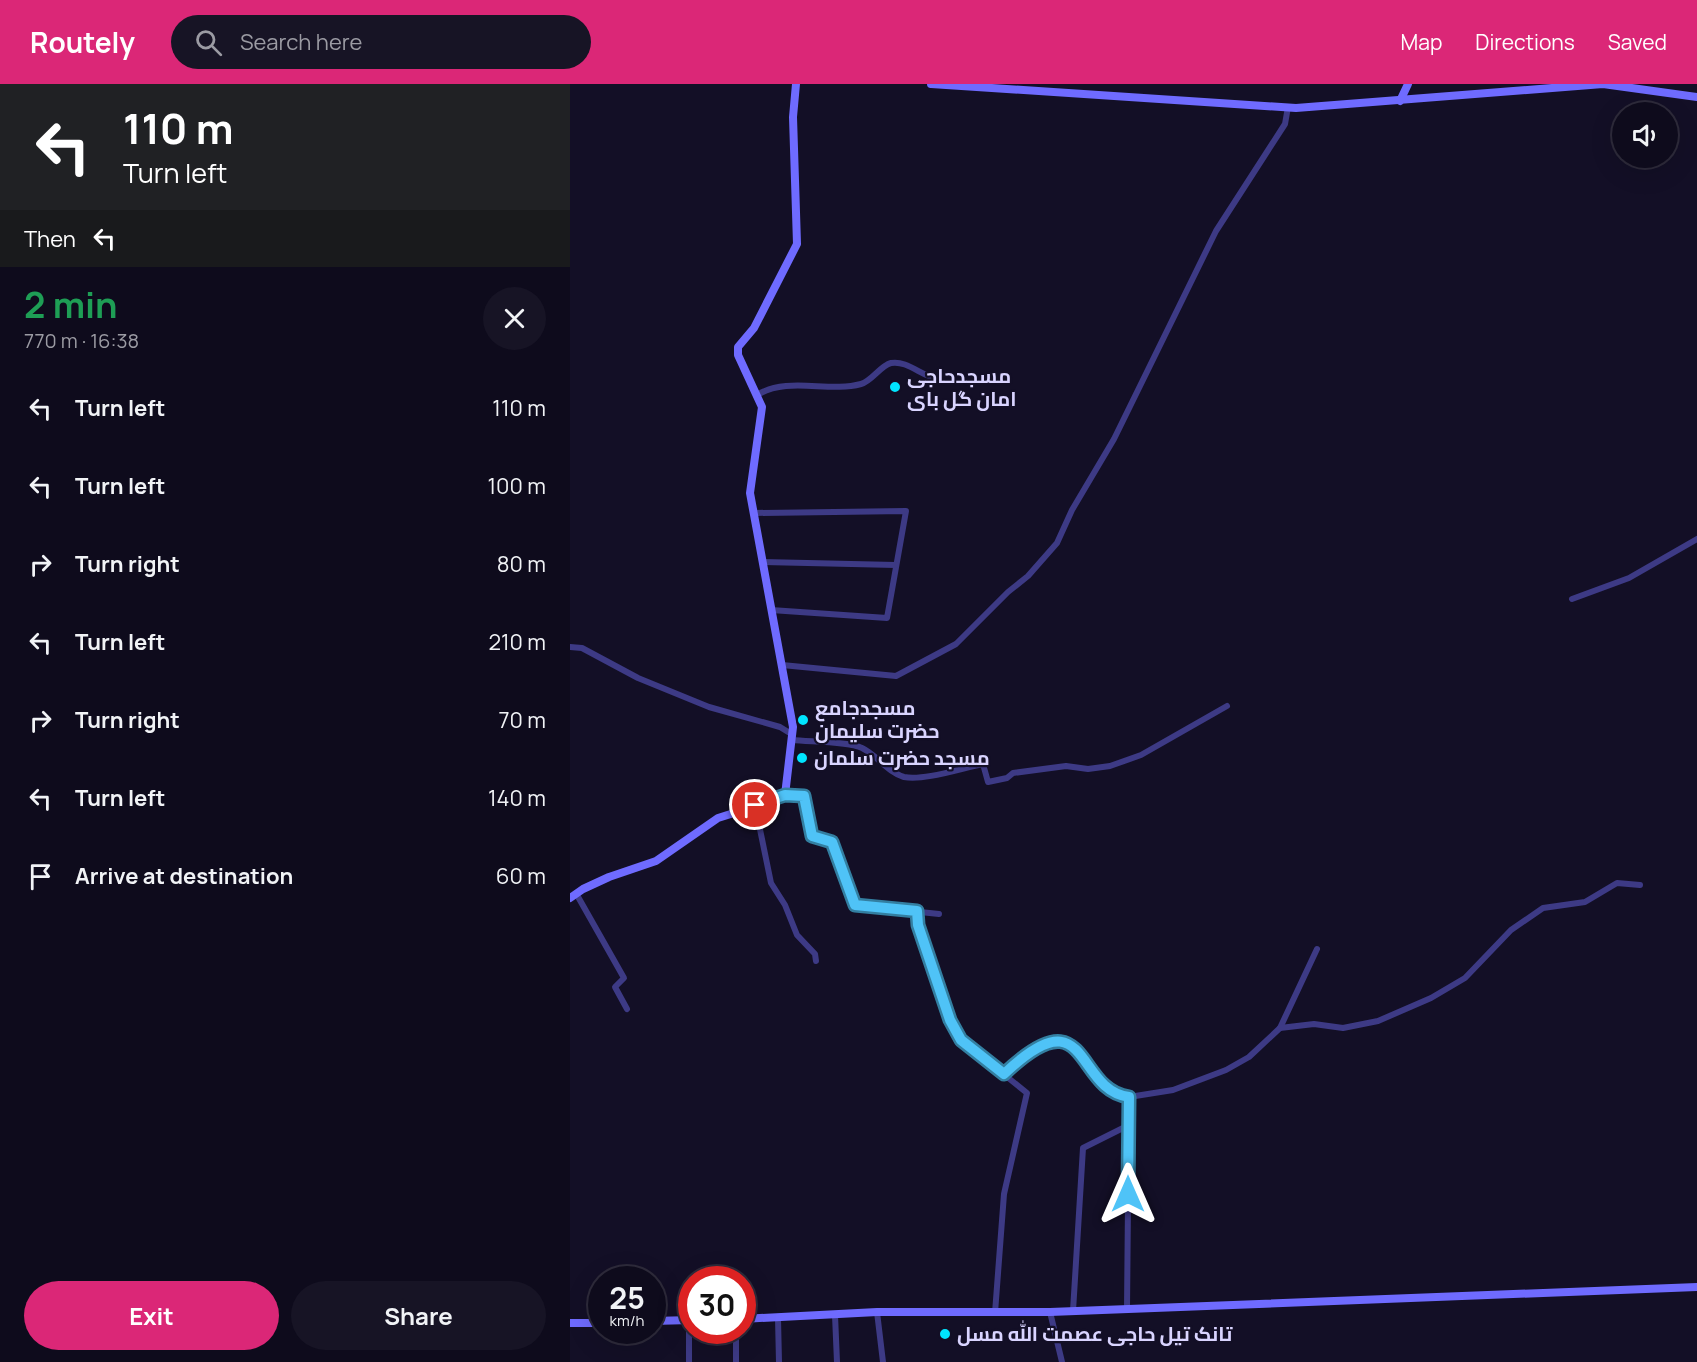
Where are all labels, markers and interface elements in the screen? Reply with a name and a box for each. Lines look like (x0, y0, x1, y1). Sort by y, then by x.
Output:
search box (171, 15, 591, 69)
text: Routely (30, 23, 135, 61)
icon: search (192, 26, 225, 59)
text: Search here (240, 27, 362, 57)
text: Map (1401, 28, 1442, 56)
text: Directions (1475, 28, 1575, 56)
text: Saved (1608, 28, 1667, 56)
text: 110 m (123, 99, 234, 157)
map controls (1612, 102, 1678, 168)
button: sound (1612, 102, 1678, 168)
icon: left (24, 108, 102, 186)
text: Turn left (123, 154, 227, 191)
icon: left (88, 222, 121, 255)
text: Then (24, 224, 76, 254)
text: 2 min (24, 280, 118, 329)
button: close (483, 287, 546, 350)
text: 770 m · 16:38 (24, 327, 139, 354)
place label: مسجدحاجی امان گل بای (907, 362, 1016, 412)
marker: مسجدحاجی امان گل بای (888, 380, 902, 394)
icon: left (24, 392, 57, 425)
text: Turn left (75, 393, 165, 423)
text: 110 m (492, 393, 546, 423)
icon: left (24, 470, 57, 503)
text: Turn left (75, 471, 165, 501)
text: 100 m (488, 471, 546, 501)
icon: right (24, 548, 57, 581)
text: Turn right (75, 549, 180, 579)
text: 80 m (497, 549, 546, 579)
icon: left (24, 626, 57, 659)
text: Turn left (75, 627, 165, 657)
text: 210 m (488, 627, 546, 657)
place label: مسجدجامع حضرت سلیمان (815, 694, 939, 744)
icon: right (24, 704, 57, 737)
text: Turn right (75, 705, 180, 735)
text: 70 m (498, 705, 546, 735)
marker: مسجدجامع حضرت سلیمان (796, 713, 810, 727)
place label: مسجد حضرت سلمان (814, 744, 990, 771)
marker: مسجد حضرت سلمان (795, 751, 809, 765)
pin (729, 779, 780, 830)
icon: left (24, 782, 57, 815)
text: Turn left (75, 783, 165, 813)
text: 140 m (488, 783, 546, 813)
icon: arrive (738, 788, 771, 821)
icon: arrive (24, 860, 57, 893)
text: Arrive at destination (75, 861, 293, 891)
text: 60 m (496, 861, 546, 891)
position arrow (1096, 1162, 1160, 1226)
speed limit sign: 30 (678, 1266, 756, 1344)
text: 25 (609, 1277, 645, 1318)
button: Exit (24, 1281, 279, 1350)
button: Share (291, 1281, 546, 1350)
text: km/h (610, 1310, 644, 1331)
place label: تانک تیل حاجی عصمت الله مسل (957, 1320, 1233, 1347)
marker: تانک تیل حاجی عصمت الله مسل (938, 1327, 952, 1341)

